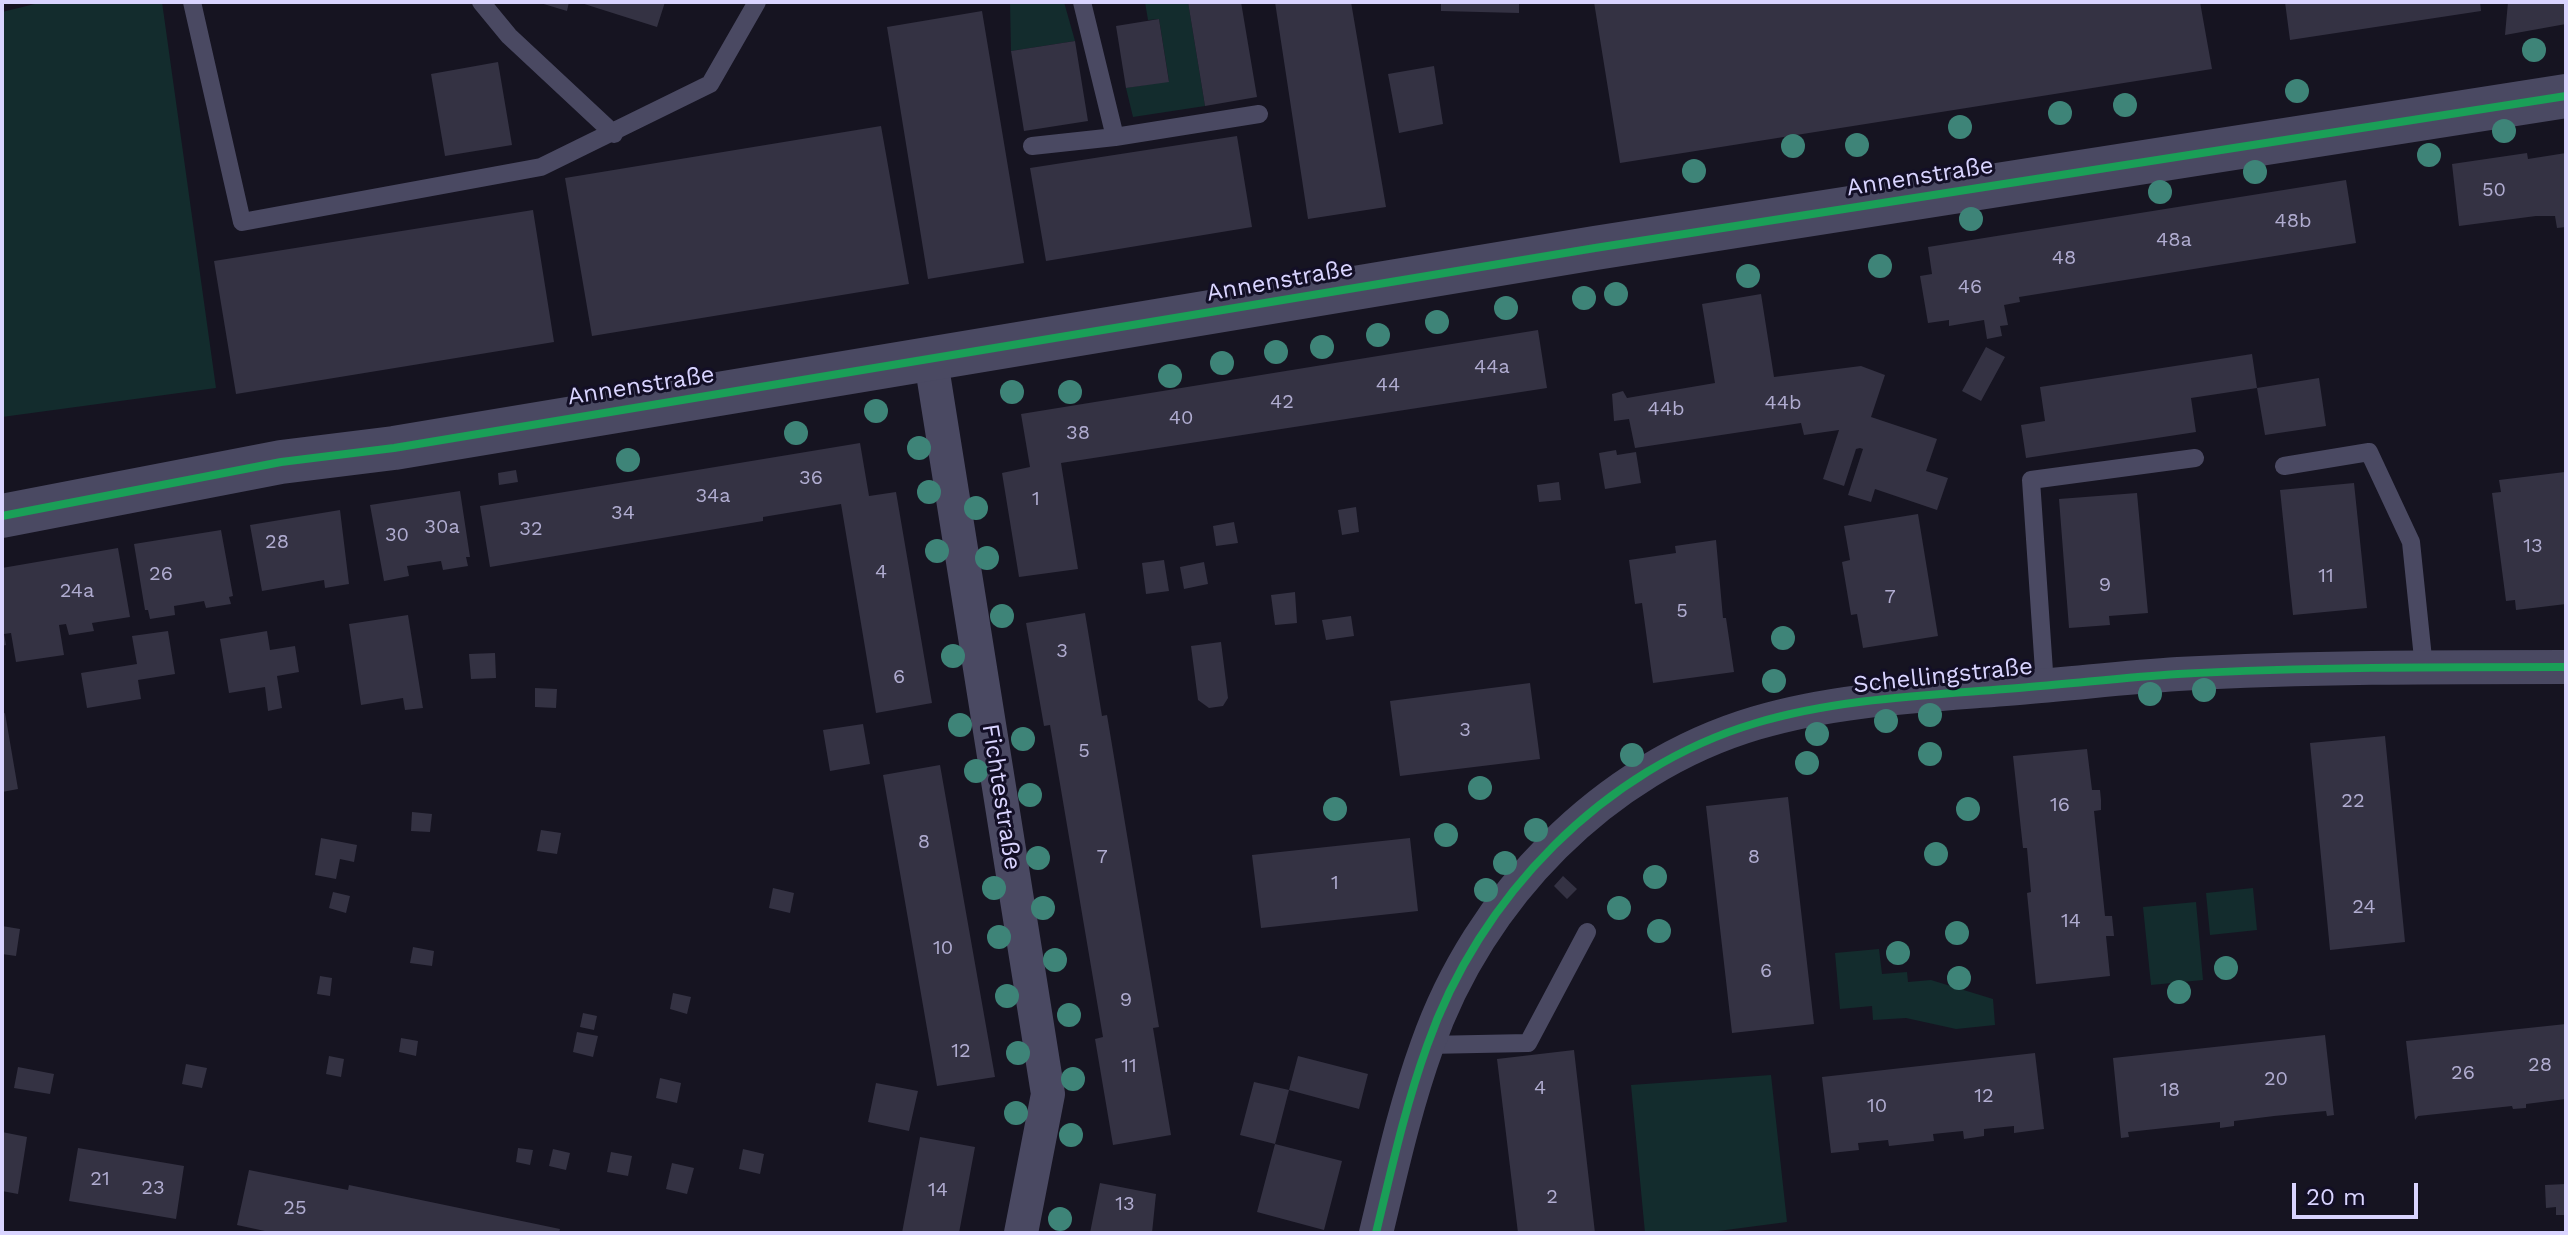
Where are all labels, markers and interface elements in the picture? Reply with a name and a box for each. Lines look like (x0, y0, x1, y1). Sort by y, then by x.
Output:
street label: Annenstraße (1844, 151, 1996, 203)
house number: 50 (2482, 178, 2506, 202)
house number: 48b (2274, 209, 2312, 233)
house number: 48a (2156, 228, 2192, 252)
house number: 48 (2052, 246, 2076, 270)
street label: Annenstraße (1204, 254, 1356, 308)
house number: 46 (1958, 275, 1982, 299)
house number: 44a (1474, 355, 1510, 379)
street label: Annenstraße (565, 360, 717, 412)
house number: 44 (1376, 373, 1400, 397)
house number: 42 (1270, 390, 1294, 414)
house number: 44b (1765, 391, 1801, 415)
house number: 44b (1648, 397, 1684, 421)
house number: 40 (1169, 406, 1193, 430)
house number: 38 (1066, 421, 1090, 445)
house number: 36 (799, 466, 823, 490)
house number: 34a (695, 484, 731, 508)
house number: 1 (1032, 487, 1040, 511)
house number: 34 (611, 501, 635, 525)
house number: 30a (424, 515, 460, 539)
house number: 32 (519, 517, 543, 541)
house number: 30 (385, 523, 409, 547)
house number: 28 (265, 530, 289, 554)
house number: 13 (2523, 534, 2543, 558)
house number: 4 (875, 560, 887, 584)
house number: 26 (149, 562, 173, 586)
house number: 11 (2318, 564, 2334, 588)
house number: 9 (2099, 573, 2111, 597)
house number: 24a (60, 579, 94, 603)
house number: 7 (1884, 585, 1896, 609)
house number: 5 (1676, 599, 1688, 623)
house number: 3 (1056, 639, 1068, 663)
street label: Schellingstraße (1852, 652, 2034, 700)
house number: 6 (893, 665, 905, 689)
house number: 3 (1459, 718, 1471, 742)
street label: Fichtestraße (975, 722, 1027, 872)
house number: 5 (1078, 739, 1090, 763)
house number: 22 (2341, 789, 2365, 813)
house number: 16 (2050, 793, 2070, 817)
house number: 8 (918, 830, 930, 854)
house number: 7 (1096, 845, 1108, 869)
house number: 8 (1748, 845, 1760, 869)
house number: 1 (1331, 871, 1339, 895)
house number: 24 (2352, 895, 2376, 919)
house number: 14 (2061, 909, 2081, 933)
house number: 10 (933, 936, 953, 960)
house number: 6 (1760, 959, 1772, 983)
house number: 9 (1120, 988, 1132, 1012)
house number: 12 (951, 1039, 971, 1063)
house number: 28 (2528, 1053, 2552, 1077)
house number: 11 (1121, 1054, 1137, 1078)
house number: 26 (2451, 1061, 2475, 1085)
house number: 20 (2264, 1067, 2288, 1091)
house number: 4 (1534, 1076, 1546, 1100)
house number: 18 (2160, 1078, 2180, 1102)
house number: 12 (1974, 1084, 1994, 1108)
house number: 10 (1867, 1094, 1887, 1118)
house number: 21 (90, 1167, 110, 1191)
scale bar (2296, 1167, 2422, 1217)
house number: 23 (141, 1176, 165, 1200)
house number: 14 (928, 1178, 948, 1202)
text: 20 m (2306, 1183, 2366, 1211)
house number: 2 (1546, 1185, 1558, 1209)
house number: 13 (1115, 1192, 1135, 1216)
house number: 25 (283, 1196, 307, 1220)

